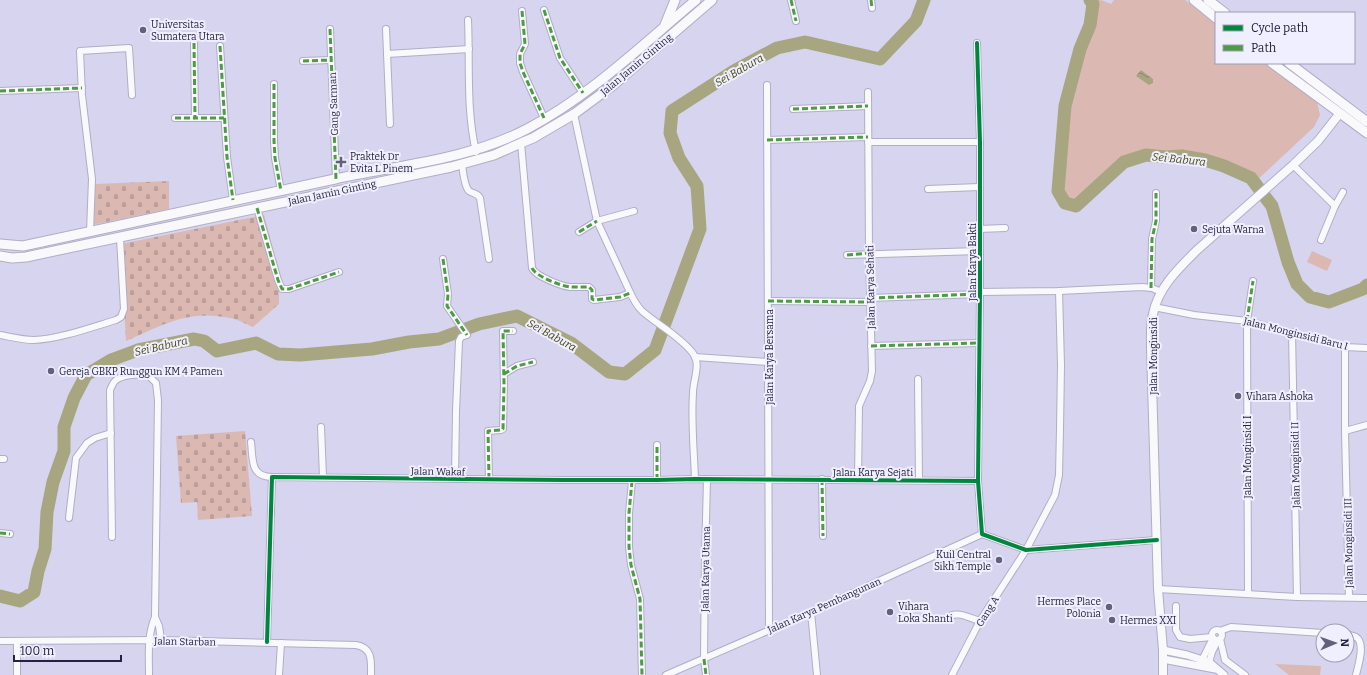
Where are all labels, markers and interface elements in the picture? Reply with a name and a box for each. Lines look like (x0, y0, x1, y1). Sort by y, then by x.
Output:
legend (1215, 12, 1355, 64)
place label: Universitas Sumatera Utara (151, 19, 225, 43)
text: Cycle path (1251, 21, 1309, 35)
marker: Universitas Sumatera Utara (138, 25, 148, 35)
street label: Jalan Jamin Ginting (598, 31, 675, 99)
text: Path (1251, 41, 1277, 55)
water label: Sei Babura (713, 51, 766, 90)
street label: Gang Sarman (327, 71, 341, 136)
water label: Sei Babura (1151, 150, 1206, 169)
place label: Praktek Dr Evita L Pinem (350, 151, 413, 175)
marker: Praktek Dr Evita L Pinem (335, 156, 347, 168)
street label: Jalan Jamin Ginting (286, 178, 378, 208)
street label: Jalan Karya Bakti (967, 223, 979, 302)
marker: Sejuta Warna (1189, 224, 1199, 234)
place label: Sejuta Warna (1202, 224, 1265, 236)
street label: Jalan Karya Sehati (864, 245, 878, 330)
street label: Jalan Karya Bersama (764, 309, 776, 406)
street label: Jalan Monginsidi Baru I (1241, 315, 1350, 353)
water label: Sei Babura (525, 317, 579, 354)
street label: Jalan Monginsidi (1148, 317, 1160, 396)
water label: Sei Babura (133, 334, 189, 359)
marker: Gereja GBKP Runggun KM 4 Pamen (46, 366, 56, 376)
place label: Gereja GBKP Runggun KM 4 Pamen (59, 366, 223, 378)
marker: Vihara Ashoka (1233, 391, 1243, 401)
place label: Vihara Ashoka (1246, 391, 1314, 403)
street label: Jalan Monginsidi I (1242, 415, 1254, 499)
street label: Jalan Monginsidi II (1289, 421, 1303, 509)
street label: Jalan Wakaf (410, 466, 467, 478)
street label: Jalan Karya Sejati (832, 467, 913, 479)
street label: Jalan Monginsidi III (1342, 497, 1356, 589)
street label: Jalan Karya Utama (699, 526, 713, 613)
place label: Kuil Central Sikh Temple (934, 549, 991, 573)
marker: Kuil Central Sikh Temple (994, 555, 1004, 565)
street label: Jalan Karya Pembangunan (765, 575, 883, 637)
street label: Gang A (974, 593, 1002, 629)
place label: Hermes Place Polonia (1037, 596, 1102, 620)
place label: Vihara Loka Shanti (898, 601, 953, 625)
marker: Hermes Place Polonia (1104, 602, 1114, 612)
marker: Vihara Loka Shanti (885, 607, 895, 617)
marker: Hermes XXI (1107, 615, 1117, 625)
place label: Hermes XXI (1120, 615, 1177, 627)
north arrow (1315, 623, 1355, 663)
street label: Jalan Starban (153, 635, 217, 649)
scale bar (14, 637, 121, 663)
text: N (1338, 638, 1351, 648)
text: 100 m (20, 644, 55, 658)

